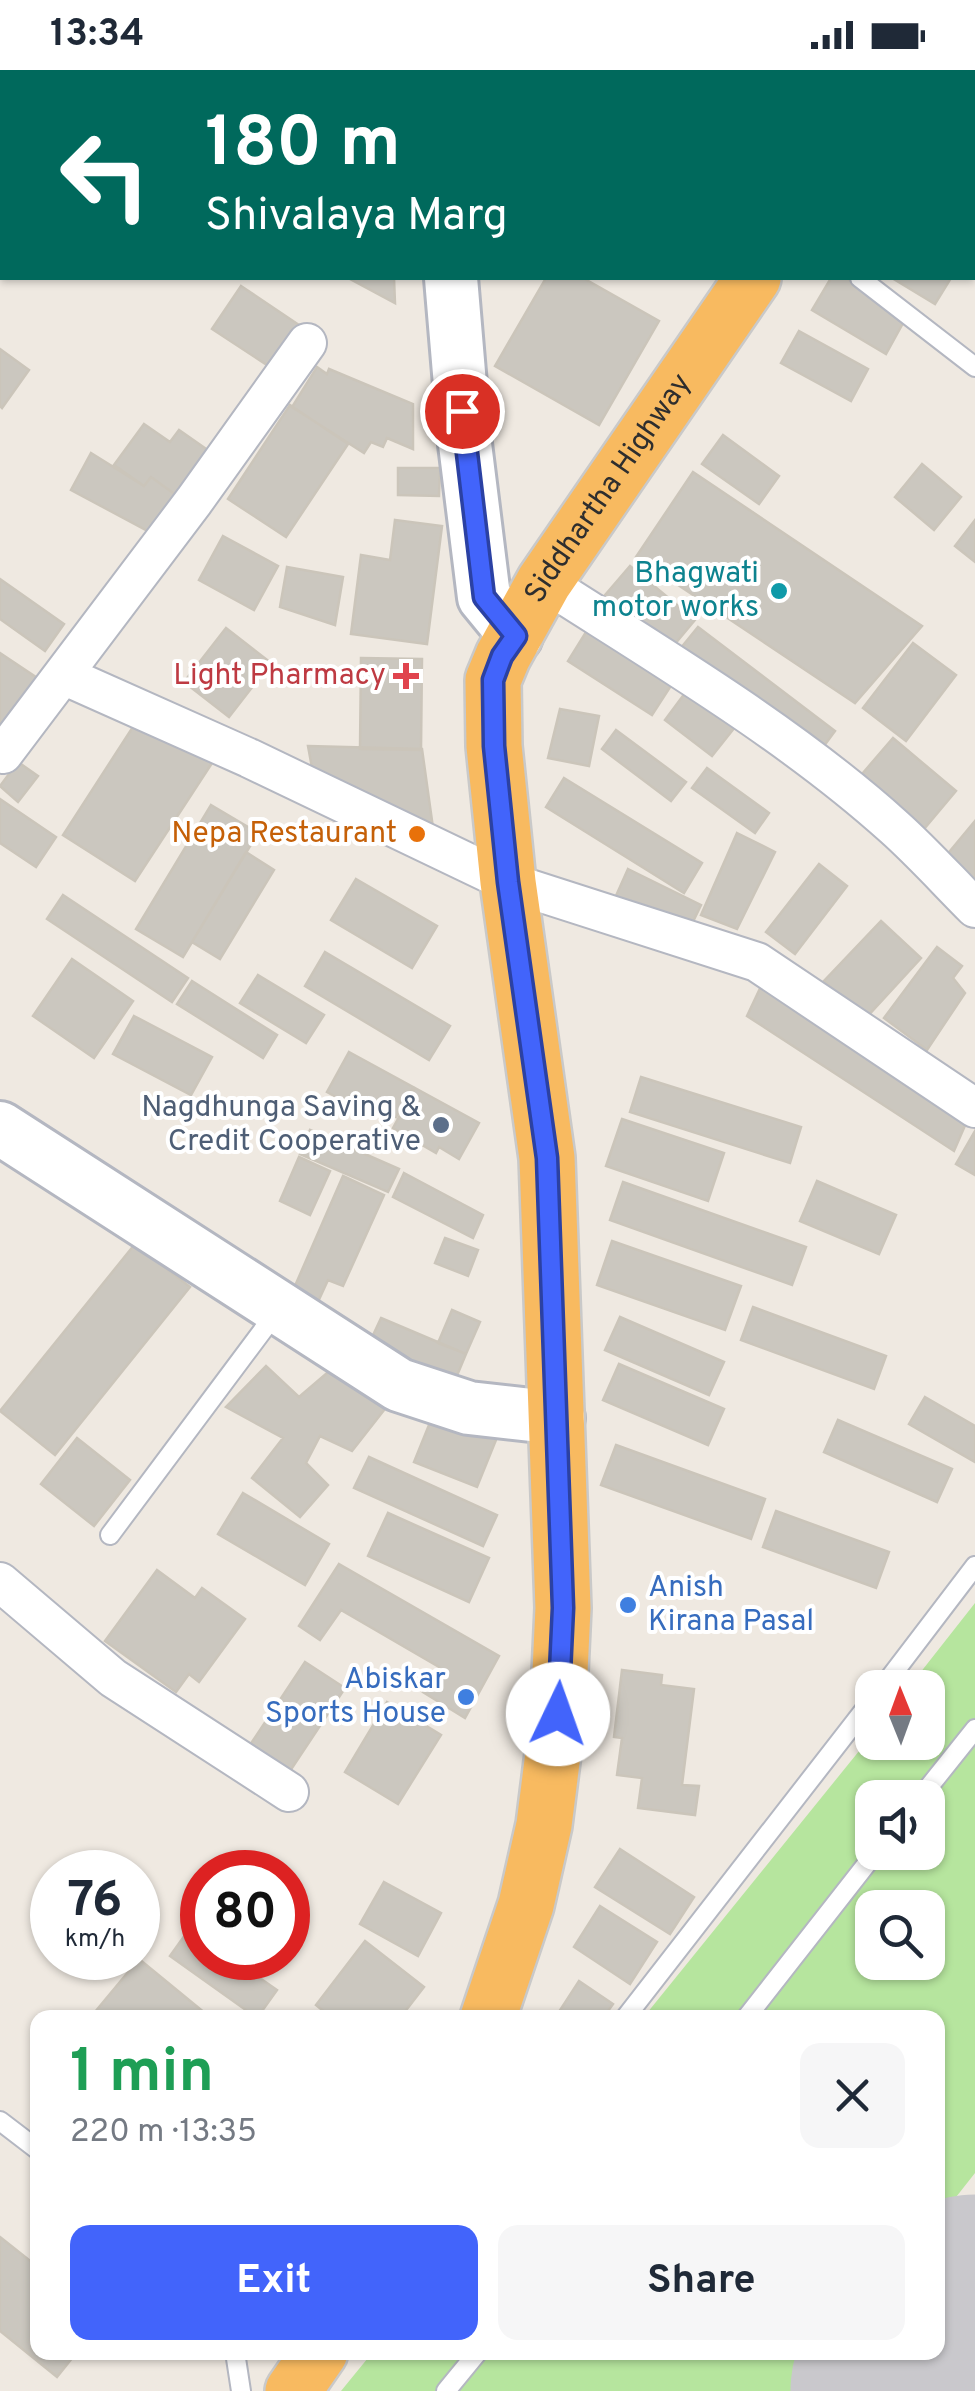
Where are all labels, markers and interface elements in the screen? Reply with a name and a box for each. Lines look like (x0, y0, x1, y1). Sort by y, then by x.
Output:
text: 13:34 (50, 11, 144, 60)
text: 180 m (205, 102, 401, 191)
icon: left (40, 110, 170, 240)
text: Shivalaya Marg (205, 189, 508, 246)
street label: Siddhartha Highway (517, 367, 700, 610)
pin (420, 369, 505, 454)
icon: arrive (435, 384, 490, 439)
place label: Bhagwati motor works (592, 556, 759, 627)
marker: Bhagwati motor works (768, 580, 790, 602)
place label: Light Pharmacy (173, 658, 386, 695)
marker: Light Pharmacy (395, 665, 417, 687)
place label: Nepa Restaurant (171, 816, 397, 853)
marker: Nepa Restaurant (406, 823, 428, 845)
place label: Nagdhunga Saving & Credit Cooperative (141, 1090, 421, 1161)
marker: Nagdhunga Saving & Credit Cooperative (430, 1114, 452, 1136)
place label: Anish Kirana Pasal (648, 1570, 814, 1641)
marker: Anish Kirana Pasal (617, 1594, 639, 1616)
place label: Abiskar Sports House (265, 1662, 446, 1733)
position arrow (506, 1662, 610, 1766)
north arrow (855, 1670, 945, 1760)
map controls (855, 1670, 945, 1980)
marker: Abiskar Sports House (455, 1686, 477, 1708)
button: sound (855, 1780, 945, 1870)
speed limit sign: 80 (180, 1850, 310, 1980)
text: 76 (67, 1871, 123, 1934)
button: search (855, 1890, 945, 1980)
text: km/h (65, 1924, 125, 1956)
text: 1 min (70, 2037, 214, 2113)
button: close (800, 2043, 905, 2148)
text: 220 m · 13:35 (70, 2113, 257, 2153)
button: Exit (70, 2225, 478, 2340)
button: Share (498, 2225, 905, 2340)

